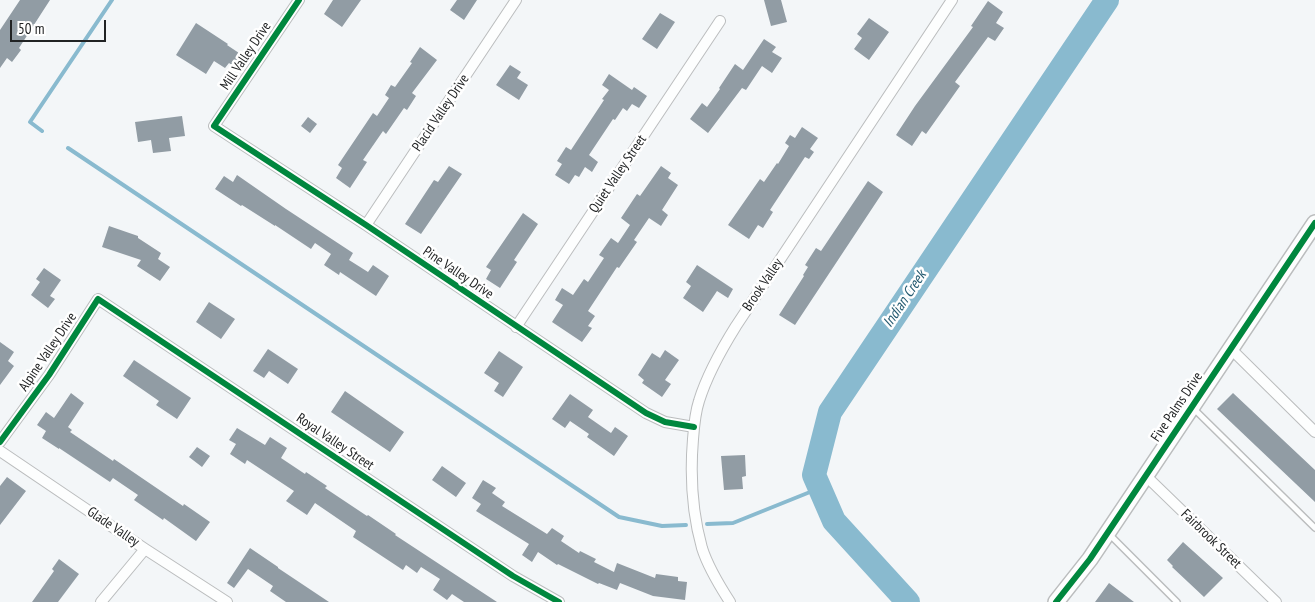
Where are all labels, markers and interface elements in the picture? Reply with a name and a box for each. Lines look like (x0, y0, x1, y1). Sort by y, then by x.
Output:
scale bar (12, 10, 109, 42)
text: 50 m (18, 19, 44, 38)
street label: Mill Valley Drive (217, 19, 275, 93)
street label: Placid Valley Drive (409, 71, 473, 155)
street label: Quiet Valley Street (586, 132, 650, 216)
street label: Pine Valley Drive (420, 243, 496, 303)
street label: Brook Valley (739, 256, 787, 314)
water label: Indian Creek (880, 267, 930, 331)
street label: Alpine Valley Drive (16, 310, 80, 394)
street label: Five Palms Drive (1148, 369, 1206, 445)
street label: Royal Valley Street (293, 410, 377, 474)
street label: Glade Valley (84, 503, 142, 551)
street label: Fairbrook Street (1177, 506, 1245, 572)

